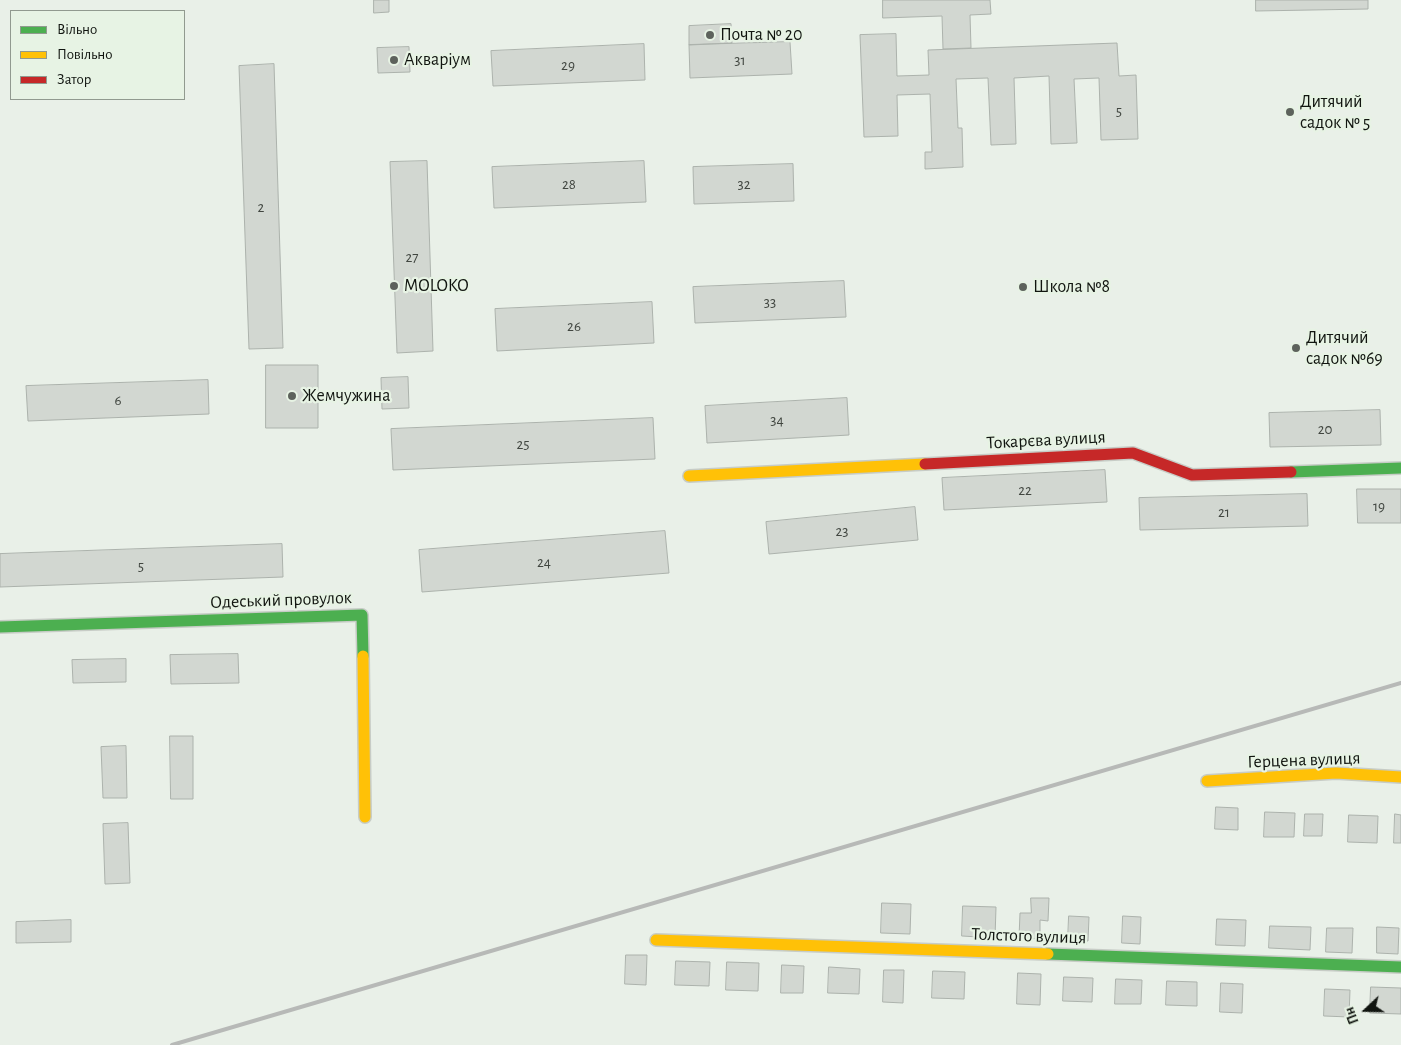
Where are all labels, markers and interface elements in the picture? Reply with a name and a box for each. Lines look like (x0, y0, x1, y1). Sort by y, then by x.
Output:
legend (10, 10, 185, 100)
text: Вільно (57, 22, 97, 37)
place label: Почта № 20 (720, 24, 802, 46)
marker: Почта № 20 (704, 29, 716, 41)
text: Повільно (57, 47, 113, 62)
place label: Акваріум (404, 49, 471, 71)
house number: 31 (734, 51, 746, 69)
marker: Акваріум (388, 54, 400, 66)
house number: 29 (561, 56, 575, 74)
text: Затор (57, 72, 91, 87)
place label: Дитячий садок № 5 (1300, 91, 1370, 134)
house number: 5 (1116, 102, 1122, 120)
marker: Дитячий садок № 5 (1284, 106, 1296, 118)
house number: 28 (562, 175, 576, 193)
house number: 32 (737, 175, 751, 193)
house number: 2 (258, 198, 264, 216)
house number: 27 (405, 248, 419, 266)
place label: MOLOKO (404, 275, 469, 297)
place label: Школа №8 (1033, 276, 1110, 298)
marker: MOLOKO (388, 280, 400, 292)
marker: Школа №8 (1017, 281, 1029, 293)
house number: 33 (764, 293, 776, 311)
house number: 26 (567, 317, 581, 335)
place label: Дитячий садок №69 (1306, 327, 1383, 369)
marker: Дитячий садок №69 (1290, 342, 1302, 354)
place label: Жемчужина (302, 385, 390, 407)
marker: Жемчужина (286, 390, 298, 402)
house number: 6 (114, 391, 122, 409)
house number: 34 (770, 411, 784, 429)
house number: 20 (1318, 420, 1332, 438)
street label: Токарєва вулиця (986, 426, 1106, 454)
house number: 25 (516, 435, 530, 453)
house number: 22 (1018, 481, 1032, 499)
house number: 19 (1373, 497, 1385, 515)
house number: 21 (1218, 503, 1230, 521)
house number: 23 (835, 522, 849, 540)
house number: 24 (537, 553, 551, 571)
house number: 5 (138, 557, 144, 575)
street label: Одеський провулок (210, 587, 352, 613)
street label: Герцена вулиця (1247, 747, 1361, 773)
street label: Толстого вулиця (971, 923, 1087, 949)
north arrow (1341, 985, 1391, 1035)
text: Пн (1342, 1005, 1362, 1026)

